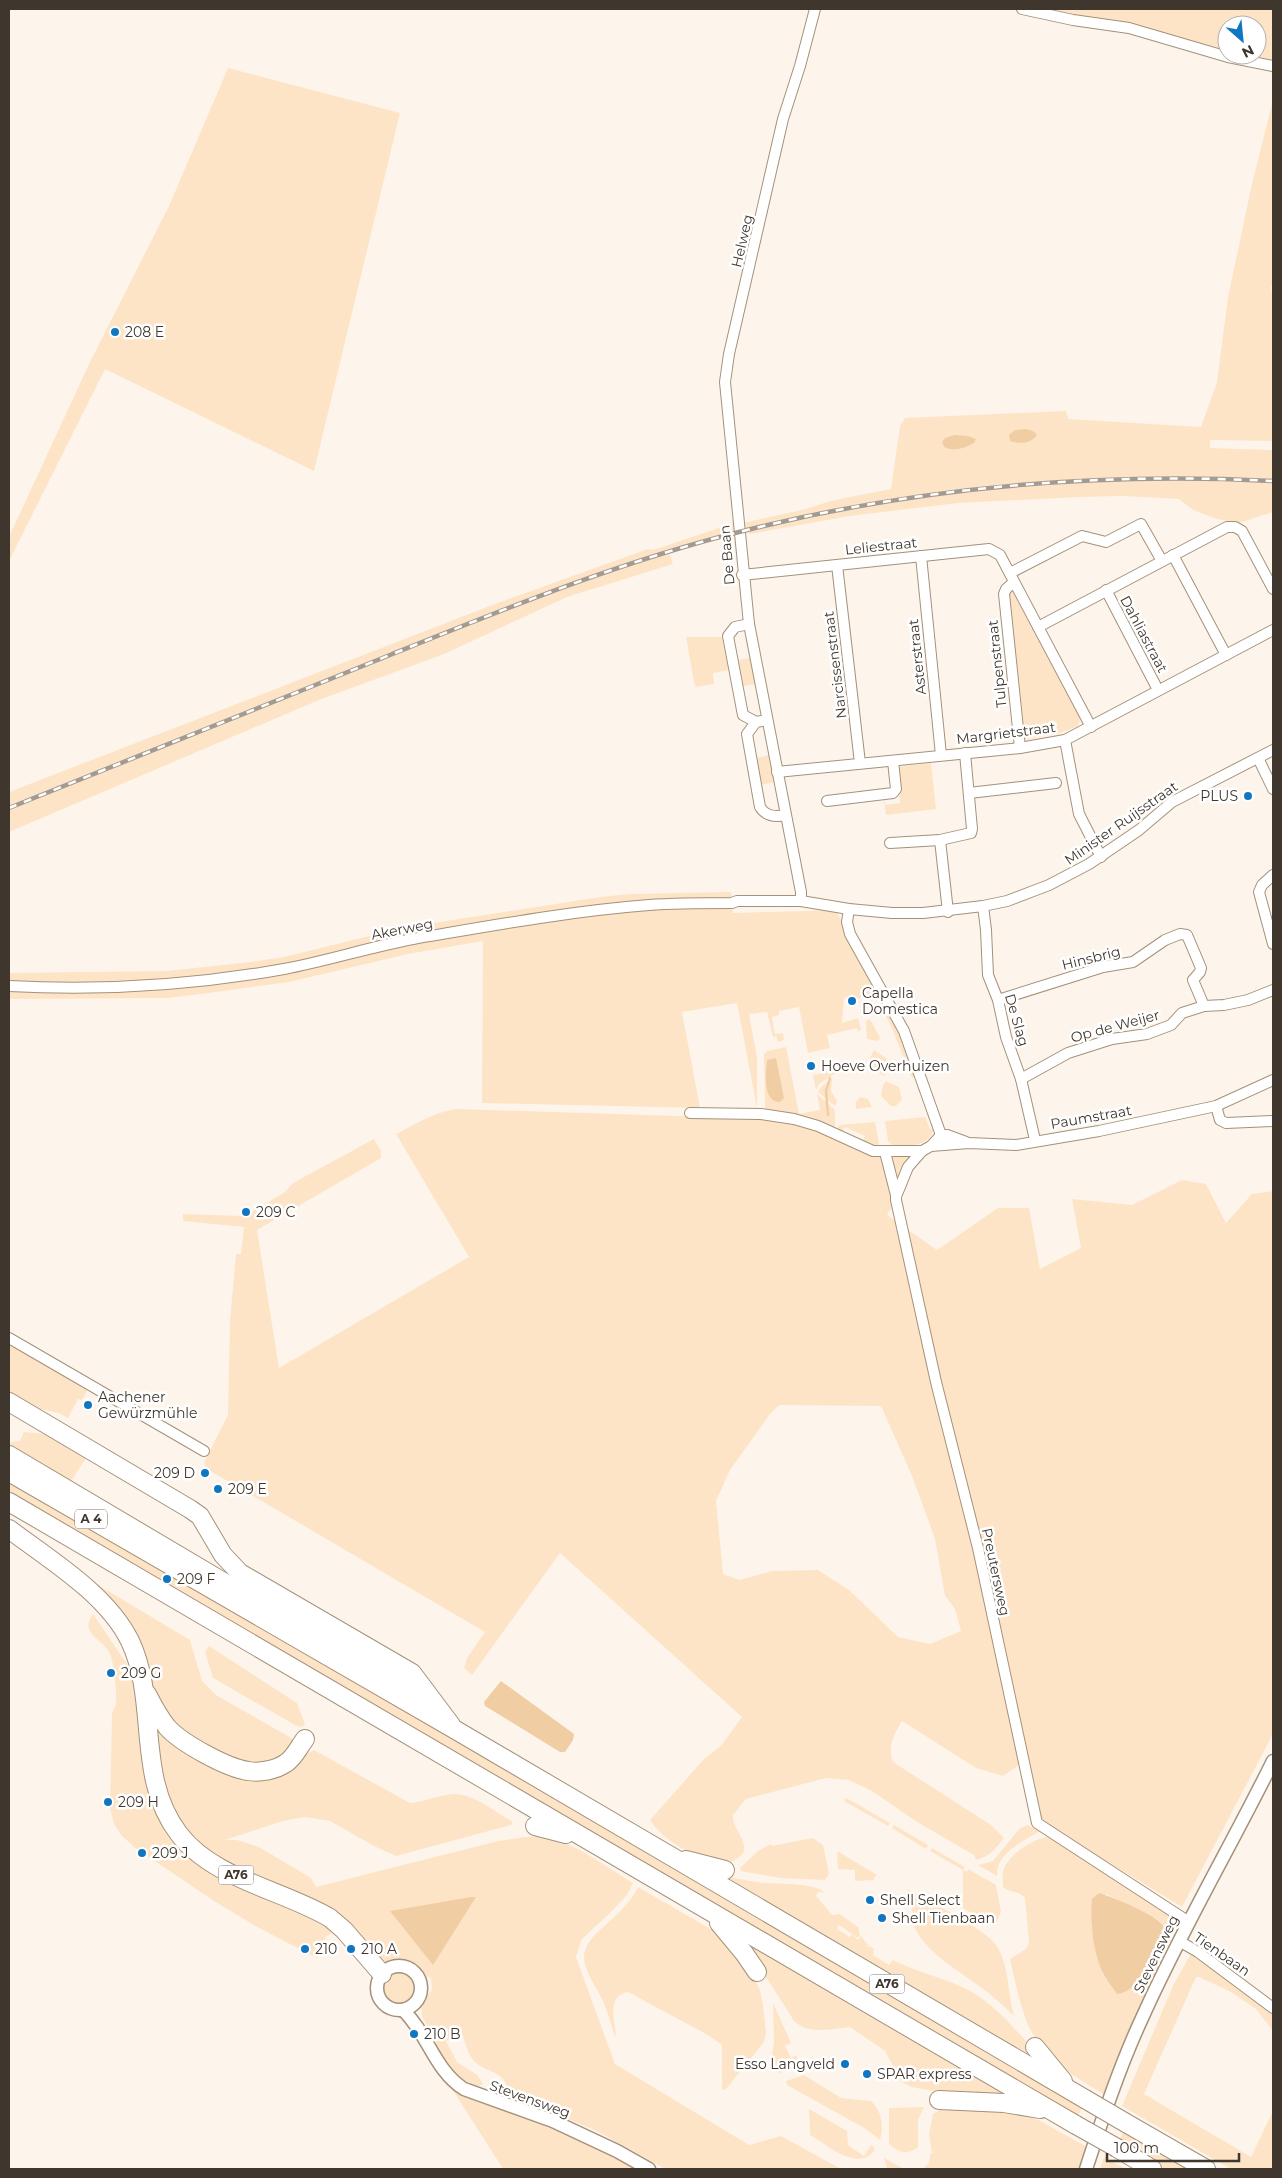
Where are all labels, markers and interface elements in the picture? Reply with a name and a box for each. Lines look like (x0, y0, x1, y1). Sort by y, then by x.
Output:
north arrow (1217, 15, 1267, 65)
text: N (1239, 41, 1257, 62)
street label: Helweg (727, 213, 757, 269)
place label: 208 E (125, 323, 164, 341)
marker: 208 E (109, 326, 121, 338)
street label: De Baan (715, 524, 739, 586)
street label: Leliestraat (844, 533, 918, 559)
street label: Dahliastraat (1116, 592, 1172, 676)
street label: Narcissenstraat (819, 610, 851, 720)
street label: Asterstraat (904, 618, 930, 696)
street label: Tulpenstraat (983, 619, 1011, 709)
street label: Margrietstraat (955, 718, 1057, 748)
street label: Minister Ruijsstraat (1061, 777, 1181, 869)
place label: PLUS (1200, 787, 1238, 805)
marker: PLUS (1242, 790, 1254, 802)
street label: Akerweg (370, 914, 434, 944)
street label: Hinsbrig (1060, 942, 1122, 974)
place label: Capella Domestica (862, 984, 938, 1018)
street label: De Slag (1001, 992, 1033, 1048)
marker: Capella Domestica (846, 995, 858, 1007)
street label: Op de Weijer (1069, 1005, 1162, 1047)
place label: Hoeve Overhuizen (821, 1057, 950, 1075)
marker: Hoeve Overhuizen (805, 1060, 817, 1072)
street label: Paumstraat (1049, 1101, 1133, 1133)
place label: 209 C (256, 1203, 295, 1221)
marker: 209 C (240, 1206, 252, 1218)
place label: Aachener Gewürzmühle (98, 1388, 198, 1422)
marker: Aachener Gewürzmühle (82, 1399, 94, 1411)
place label: 209 D (154, 1464, 195, 1482)
marker: 209 D (199, 1467, 211, 1479)
place label: 209 E (228, 1480, 267, 1498)
marker: 209 E (212, 1483, 224, 1495)
road number: A 4 (75, 1510, 107, 1528)
street label: Preutersweg (978, 1526, 1014, 1618)
place label: 209 F (177, 1570, 215, 1588)
marker: 209 F (161, 1573, 173, 1585)
place label: 209 G (121, 1664, 161, 1682)
marker: 209 G (105, 1667, 117, 1679)
place label: 209 H (118, 1793, 159, 1811)
marker: 209 H (102, 1796, 114, 1808)
place label: 209 J (152, 1844, 188, 1862)
marker: 209 J (136, 1847, 148, 1859)
road number: A76 (218, 1866, 254, 1884)
place label: Shell Select (880, 1891, 961, 1909)
marker: Shell Select (864, 1894, 876, 1906)
place label: Shell Tienbaan (892, 1909, 995, 1927)
marker: Shell Tienbaan (876, 1912, 888, 1924)
street label: Stevensweg (1129, 1912, 1183, 1996)
street label: Tienbaan (1190, 1928, 1254, 1980)
place label: 210 (315, 1940, 337, 1958)
place label: 210 A (361, 1940, 398, 1958)
marker: 210 (299, 1943, 311, 1955)
marker: 210 A (345, 1943, 357, 1955)
road number: A76 (870, 1975, 904, 1994)
place label: 210 B (424, 2025, 461, 2043)
marker: 210 B (408, 2028, 420, 2040)
place label: Esso Langveld (735, 2055, 835, 2073)
marker: Esso Langveld (839, 2058, 851, 2070)
place label: SPAR express (877, 2065, 972, 2083)
marker: SPAR express (861, 2068, 873, 2080)
street label: Stevensweg (487, 2076, 573, 2122)
scale bar (1107, 2130, 1240, 2162)
text: 100 m (1114, 2138, 1159, 2157)

